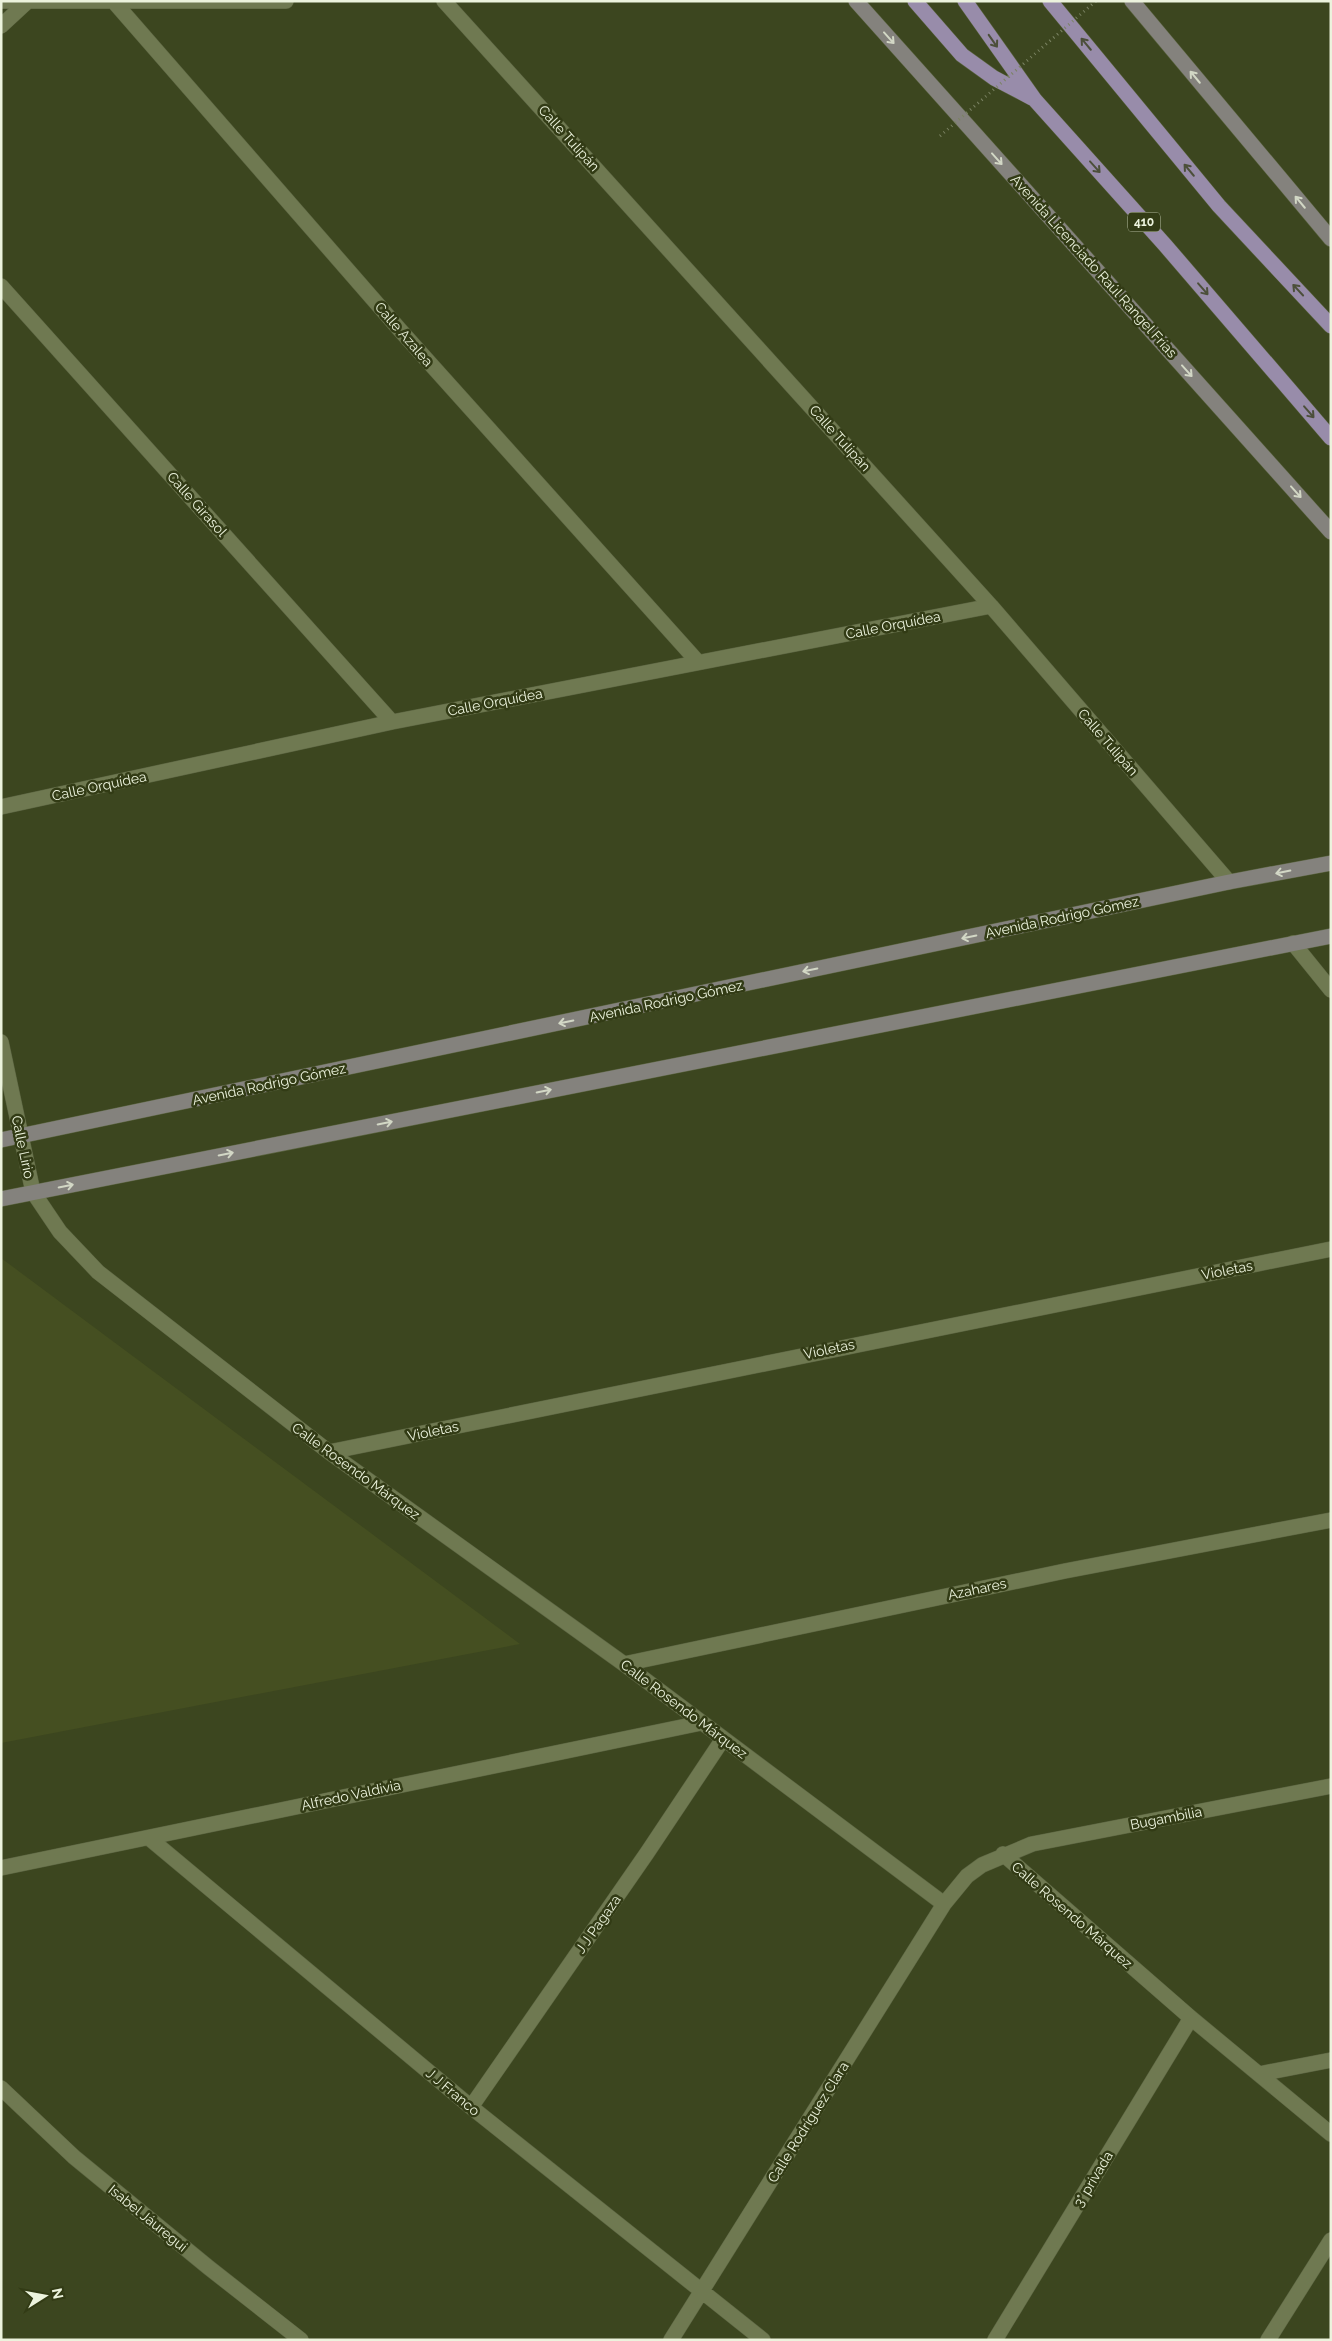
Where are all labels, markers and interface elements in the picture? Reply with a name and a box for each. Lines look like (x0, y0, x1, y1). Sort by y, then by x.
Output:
one-way arrow (883, 31, 895, 44)
one-way arrow (988, 34, 998, 48)
one-way arrow (1080, 38, 1091, 51)
one-way arrow (1190, 71, 1201, 84)
street label: Calle Tulipán (535, 102, 603, 174)
one-way arrow (991, 152, 1003, 165)
one-way arrow (1089, 161, 1101, 174)
one-way arrow (1183, 163, 1195, 176)
street label: Avenida Licenciado Raúl Rangel Frías (1008, 171, 1181, 361)
one-way arrow (1294, 196, 1305, 209)
road number: 410 (1128, 212, 1160, 232)
one-way arrow (1197, 282, 1208, 295)
one-way arrow (1292, 284, 1304, 297)
street label: Calle Azalea (372, 299, 436, 369)
one-way arrow (1181, 365, 1193, 378)
street label: Calle Tulipán (806, 402, 874, 474)
one-way arrow (1303, 405, 1314, 418)
street label: Calle Girasol (164, 468, 230, 540)
one-way arrow (1290, 486, 1301, 499)
street label: Calle Orquídea (844, 608, 942, 642)
street label: Calle Orquídea (446, 685, 544, 719)
street label: Calle Tulipán (1075, 705, 1141, 779)
street label: Calle Orquídea (50, 768, 148, 804)
one-way arrow (1275, 868, 1291, 878)
street label: Avenida Rodrigo Gómez (984, 893, 1140, 941)
one-way arrow (962, 933, 978, 942)
one-way arrow (803, 966, 819, 975)
street label: Avenida Rodrigo Gómez (588, 977, 744, 1025)
one-way arrow (558, 1017, 574, 1027)
street label: Avenida Rodrigo Gómez (191, 1060, 347, 1108)
one-way arrow (536, 1086, 552, 1096)
street label: Calle Lirio (9, 1114, 37, 1180)
one-way arrow (377, 1117, 393, 1127)
one-way arrow (217, 1149, 233, 1159)
one-way arrow (58, 1180, 74, 1190)
street label: Violetas (1200, 1257, 1254, 1283)
street label: Violetas (802, 1336, 856, 1362)
street label: Violetas (406, 1418, 460, 1444)
street label: Calle Rosendo Márquez (289, 1419, 423, 1523)
street label: Azahares (946, 1575, 1008, 1603)
street label: Calle Rosendo Márquez (618, 1656, 750, 1762)
street label: Alfredo Valdivia (300, 1777, 402, 1813)
street label: Bugambilia (1129, 1803, 1203, 1833)
street label: Calle Rosendo Márquez (1009, 1858, 1135, 1972)
street label: J J Pagaza (572, 1892, 624, 1956)
street label: Calle Rodríguez Clara (764, 2059, 852, 2185)
street label: J J Franco (423, 2065, 483, 2119)
street label: 3° privada (1070, 2148, 1116, 2210)
street label: Isabel Jáuregui (105, 2181, 191, 2255)
north arrow (20, 2271, 70, 2321)
text: N (49, 2287, 67, 2300)

